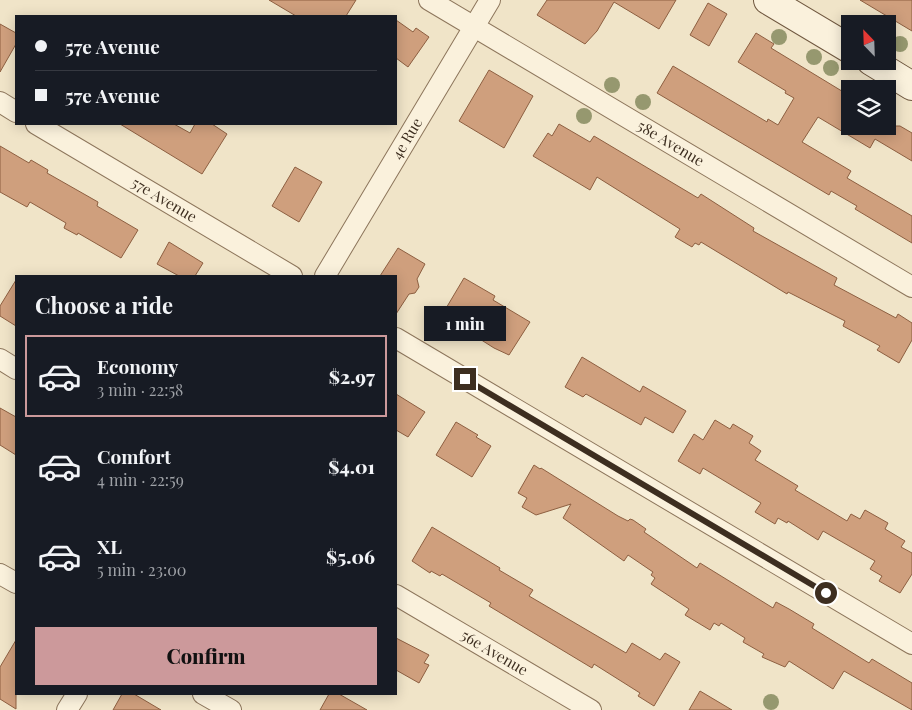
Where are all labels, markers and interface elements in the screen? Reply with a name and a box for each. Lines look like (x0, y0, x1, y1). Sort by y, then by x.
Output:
north arrow (841, 15, 896, 70)
map controls (841, 15, 896, 135)
text: 57e Avenue (65, 33, 160, 59)
button: layers (841, 80, 896, 135)
text: 57e Avenue (65, 82, 160, 108)
street label: 4e Rue (386, 114, 426, 163)
street label: 58e Avenue (634, 115, 708, 170)
street label: 57e Avenue (128, 172, 201, 226)
text: Choose a ride (35, 290, 173, 320)
callout: 1 min (424, 306, 506, 342)
text: 1 min (445, 313, 485, 334)
text: Economy (97, 353, 178, 379)
icon: car (37, 354, 82, 399)
text: $2.97 (329, 363, 375, 389)
route end (454, 368, 476, 390)
text: 3 min · 22:58 (97, 379, 183, 400)
text: Comfort (97, 443, 171, 469)
icon: car (37, 444, 82, 489)
text: $4.01 (328, 453, 375, 479)
text: 4 min · 22:59 (97, 469, 184, 490)
text: XL (97, 533, 122, 559)
icon: car (37, 534, 82, 579)
text: $5.06 (326, 543, 375, 569)
text: 5 min · 23:00 (97, 559, 186, 580)
route start (815, 582, 837, 604)
street label: 56e Avenue (458, 625, 532, 680)
button: Confirm (35, 627, 377, 685)

